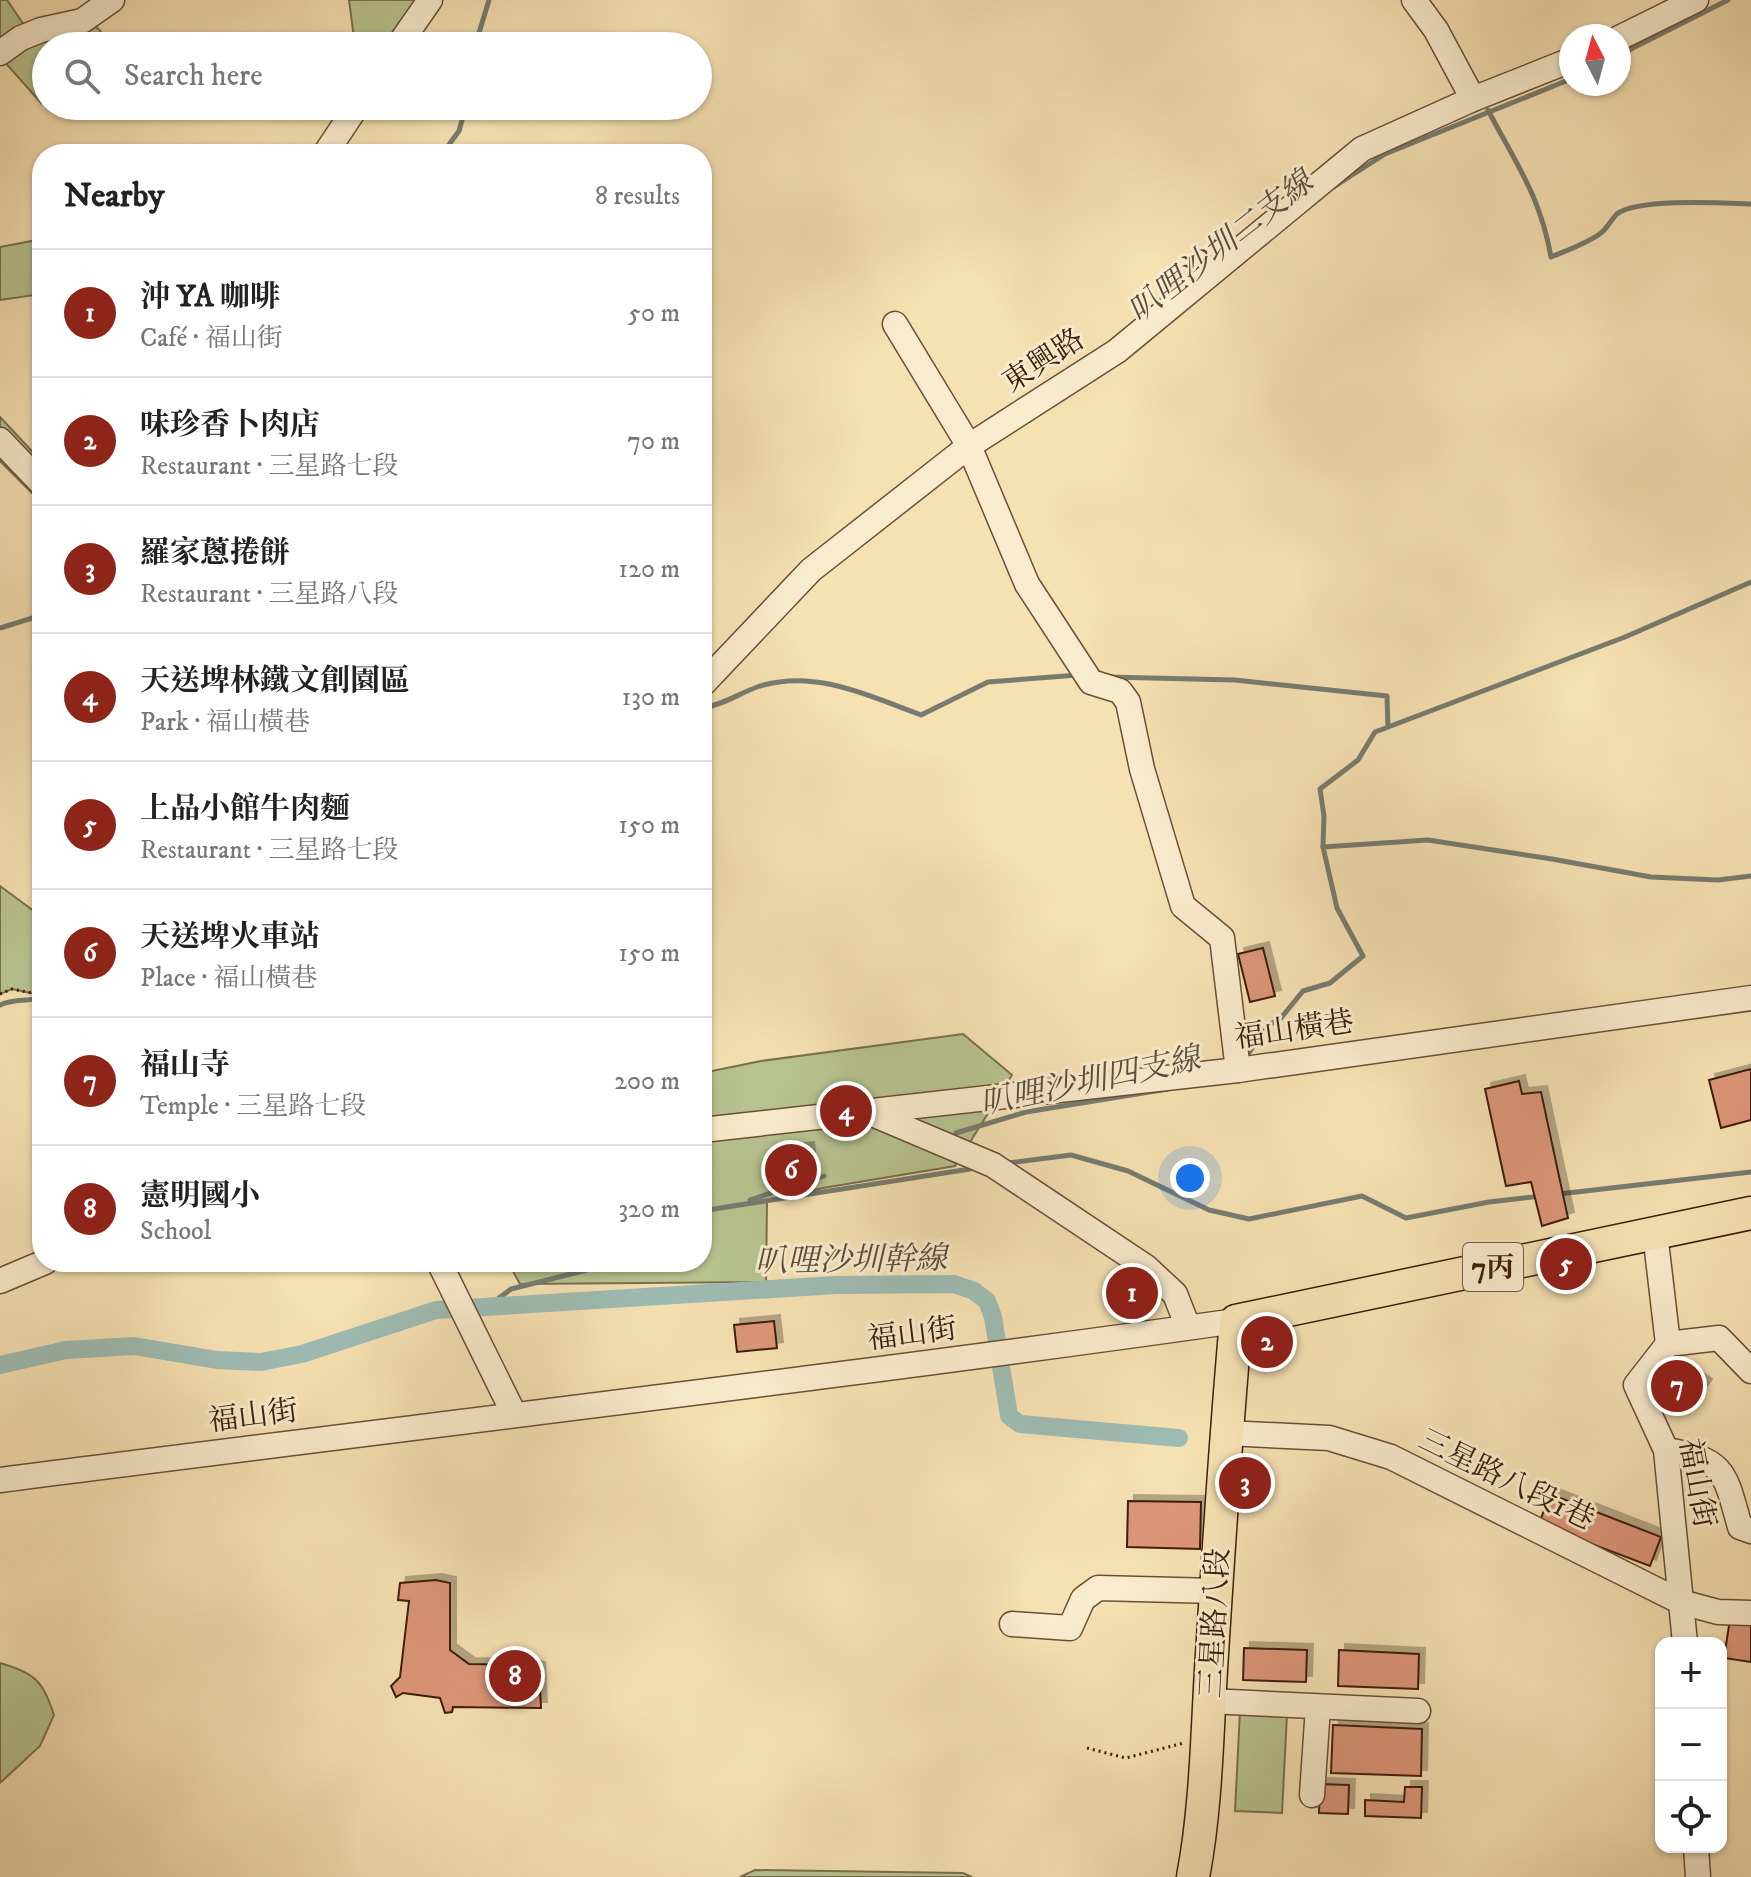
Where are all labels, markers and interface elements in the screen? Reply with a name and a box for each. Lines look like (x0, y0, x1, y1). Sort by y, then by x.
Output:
north arrow (1559, 24, 1631, 96)
search box (32, 32, 712, 120)
icon: search (60, 54, 104, 98)
text: Search here (124, 58, 263, 95)
water label: 叭哩沙圳二支線 (1121, 161, 1324, 332)
text: Nearby (64, 175, 165, 217)
text: 8 results (595, 180, 680, 213)
text: 沖 YA 咖啡 (140, 279, 280, 316)
text: 1 (85, 297, 95, 330)
text: 50 m (628, 297, 680, 330)
street label: 東興路 (996, 321, 1092, 401)
text: Café · 福山街 (140, 322, 283, 355)
text: 味珍香卜肉店 (140, 407, 320, 444)
text: 2 (84, 425, 96, 458)
text: 70 m (627, 425, 680, 458)
text: Restaurant · 三星路七段 (140, 450, 398, 483)
text: 羅家蔥捲餅 (140, 535, 290, 572)
text: 3 (85, 553, 95, 586)
text: 120 m (619, 553, 680, 586)
text: Restaurant · 三星路八段 (140, 578, 398, 611)
text: 天送埤林鐵文創園區 (140, 663, 410, 700)
text: 4 (83, 681, 97, 714)
text: 130 m (622, 681, 680, 714)
text: Park · 福山橫巷 (140, 706, 310, 739)
text: 上品小館牛肉麵 (140, 791, 350, 828)
text: 5 (84, 809, 96, 842)
text: 150 m (619, 809, 680, 842)
text: Restaurant · 三星路七段 (140, 834, 398, 867)
text: 天送埤火車站 (140, 919, 320, 956)
text: 6 (83, 937, 97, 970)
text: 150 m (619, 937, 680, 970)
text: Place · 福山橫巷 (140, 962, 317, 995)
street label: 福山橫巷 (1232, 1004, 1356, 1057)
water label: 叭哩沙圳四支線 (977, 1038, 1207, 1125)
text: 福山寺 (140, 1047, 230, 1084)
text: 7 (83, 1065, 97, 1098)
text: 200 m (614, 1065, 680, 1098)
pin: 4 (820, 1081, 872, 1141)
text: Temple · 三星路七段 (140, 1090, 366, 1123)
pin: 6 (765, 1140, 817, 1200)
your location (1170, 1158, 1210, 1198)
text: 憲明國小 (140, 1178, 260, 1215)
text: 8 (83, 1193, 97, 1226)
text: 320 m (618, 1193, 680, 1226)
text: School (140, 1215, 211, 1248)
pin: 5 (1540, 1234, 1592, 1294)
water label: 叭哩沙圳幹線 (755, 1239, 950, 1283)
road number: 7丙 (1463, 1243, 1523, 1291)
pin: 1 (1106, 1263, 1158, 1323)
street label: 福山街 (865, 1311, 959, 1358)
pin: 2 (1241, 1312, 1293, 1372)
pin: 7 (1651, 1356, 1703, 1416)
street label: 福山街 (206, 1393, 300, 1440)
street label: 三星路八段1巷 (1412, 1422, 1600, 1539)
street label: 福山街 (1670, 1436, 1723, 1531)
pin: 3 (1219, 1453, 1271, 1513)
street label: 三星路八段 (1193, 1547, 1238, 1699)
map controls (1655, 1637, 1727, 1853)
button: + (1655, 1637, 1727, 1709)
pin: 8 (489, 1646, 541, 1706)
button: − (1655, 1709, 1727, 1781)
button: locate (1655, 1781, 1727, 1853)

